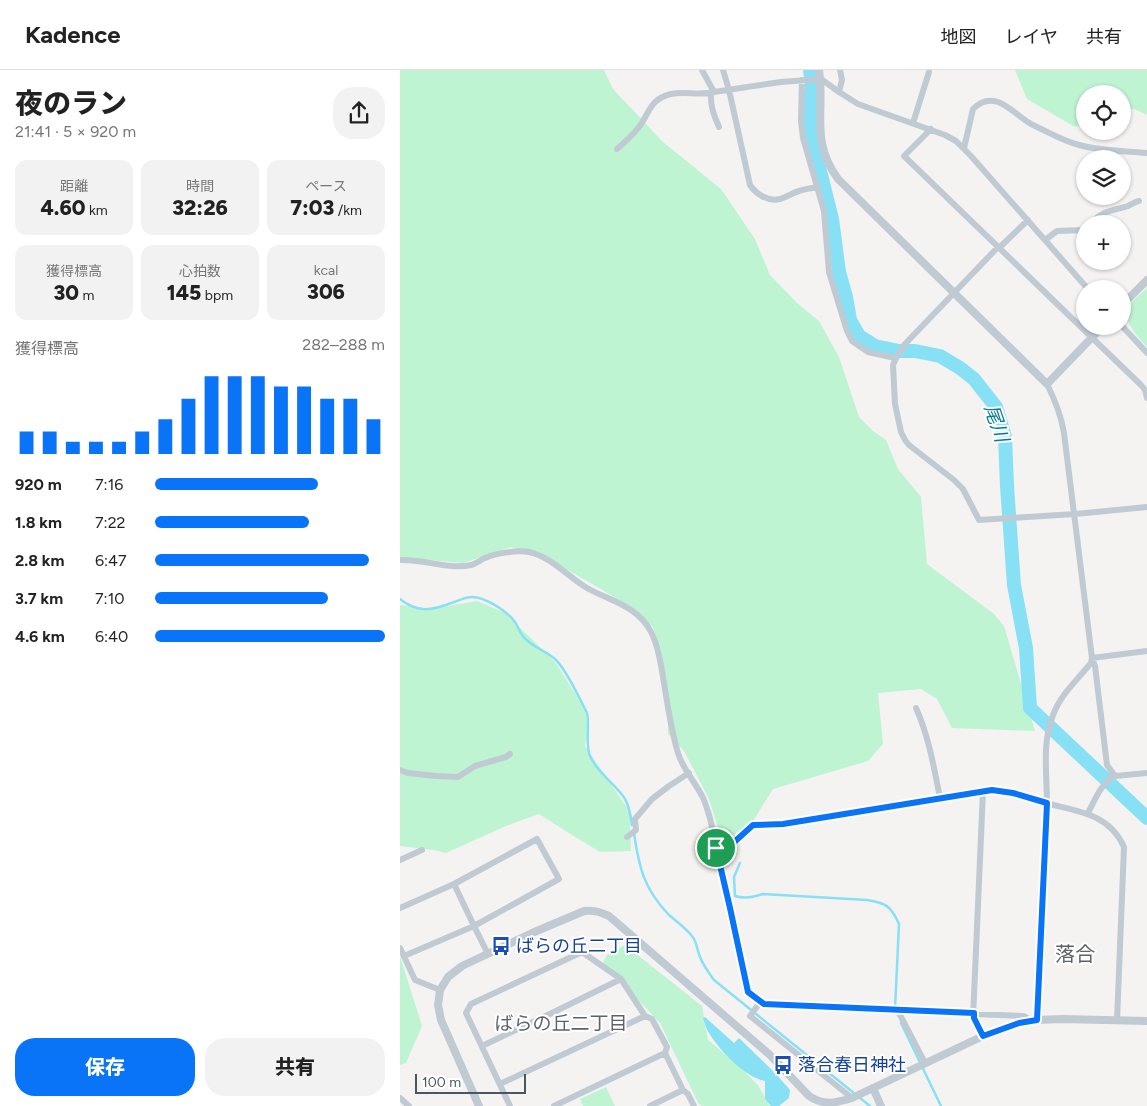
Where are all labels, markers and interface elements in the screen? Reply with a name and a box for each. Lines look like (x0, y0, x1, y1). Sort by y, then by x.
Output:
text: Kadence (25, 20, 121, 49)
text: 地図 (941, 26, 977, 48)
text: レイヤ (1005, 26, 1058, 48)
text: 共有 (1086, 26, 1122, 48)
map controls (1076, 85, 1131, 335)
button: locate (1076, 85, 1131, 140)
text: 夜のラン (15, 86, 127, 120)
button: share (333, 87, 385, 139)
text: 21:41 · 5 × 920 m (15, 122, 136, 141)
button: layers (1076, 150, 1131, 205)
text: 距離 (60, 178, 88, 195)
text: 時間 (186, 178, 214, 195)
text: ペース (305, 178, 347, 195)
text: 4.60 (40, 195, 85, 220)
text: 32:26 (172, 195, 228, 220)
text: 7:03 (290, 195, 334, 220)
text: km (85, 202, 108, 219)
text: /km (334, 202, 362, 219)
button: + (1076, 215, 1131, 270)
text: kcal (314, 262, 338, 279)
text: 獲得標高 (46, 263, 102, 280)
text: 心拍数 (179, 263, 221, 280)
text: 306 (307, 279, 345, 304)
text: 30 (54, 280, 79, 305)
text: 145 (167, 280, 201, 305)
button: − (1076, 280, 1131, 335)
text: m (79, 287, 94, 304)
text: bpm (201, 287, 233, 304)
text: 282–288 m (302, 335, 385, 354)
text: 獲得標高 (15, 339, 79, 358)
water label: 尾川 (979, 401, 1014, 447)
text: 920 m (15, 475, 62, 494)
text: 7:16 (95, 475, 123, 494)
text: 1.8 km (15, 513, 62, 532)
text: 7:22 (95, 513, 126, 532)
text: 2.8 km (15, 551, 64, 570)
text: 6:47 (95, 551, 127, 570)
text: 3.7 km (15, 589, 63, 608)
text: 7:10 (95, 589, 125, 608)
text: 4.6 km (15, 627, 65, 646)
text: 6:40 (95, 627, 128, 646)
pin (695, 827, 737, 869)
icon: arrive (702, 834, 730, 862)
bus stop icon: ばらの丘二丁目 (490, 935, 512, 957)
place label: ばらの丘二丁目 (516, 935, 642, 957)
district label: 落合 (1055, 942, 1095, 966)
district label: ばらの丘二丁目 (494, 1012, 628, 1035)
button: 保存 (15, 1038, 195, 1096)
button: 共有 (205, 1038, 385, 1096)
bus stop icon: 落合春日神社 (772, 1054, 794, 1076)
place label: 落合春日神社 (798, 1054, 906, 1076)
scale bar (415, 1071, 526, 1094)
text: 100 m (422, 1074, 461, 1091)

